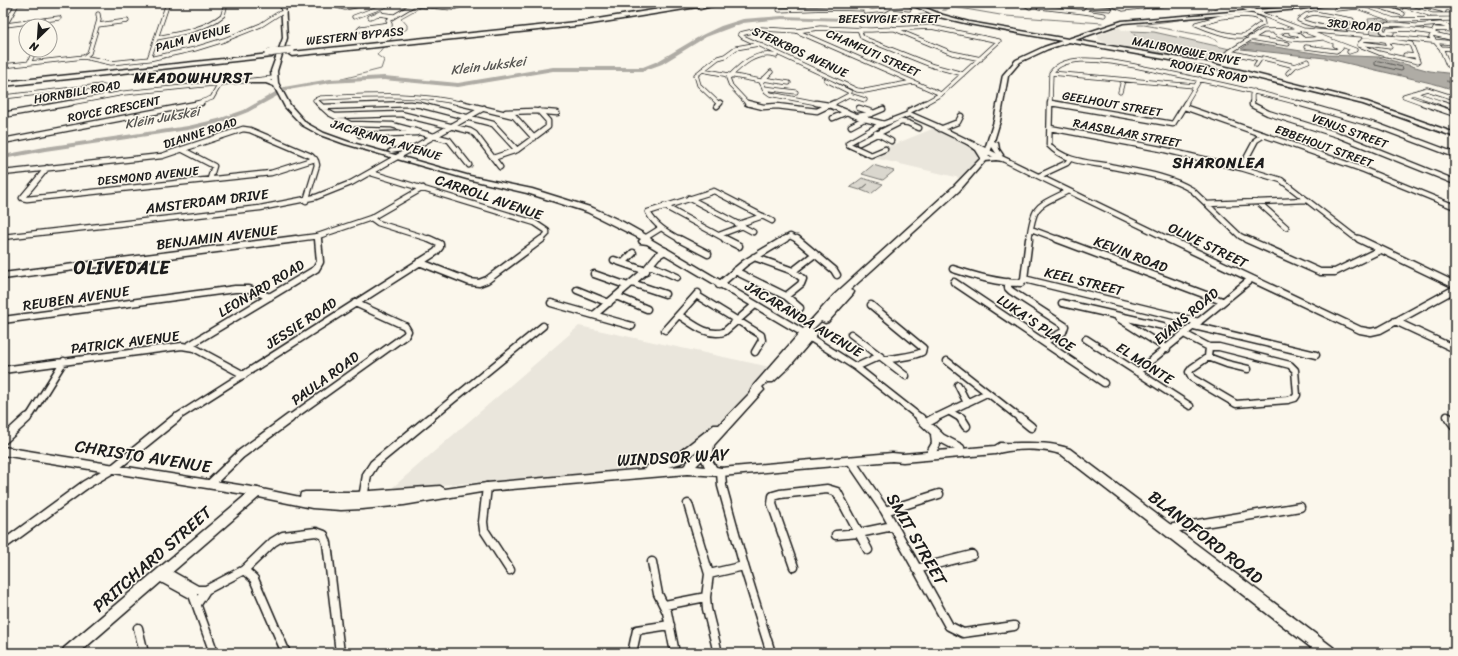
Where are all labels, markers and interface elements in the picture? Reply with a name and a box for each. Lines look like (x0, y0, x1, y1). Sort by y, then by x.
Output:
street label: BEESVYGIE STREET (838, 8, 941, 30)
street label: 3RD ROAD (1326, 12, 1383, 38)
street label: PALM AVENUE (153, 17, 234, 59)
north arrow (18, 18, 58, 58)
street label: WESTERN BYPASS (305, 20, 405, 52)
street label: STERKBOS AVENUE (748, 20, 853, 84)
street label: CHAMFUTI STREET (822, 22, 924, 84)
street label: MALIBONGWE DRIVE (1130, 30, 1243, 72)
text: N (26, 36, 42, 57)
water label: Klein Jukskei (449, 49, 529, 82)
street label: ROOIELS ROAD (1168, 52, 1250, 90)
district label: MEADOWHURST (132, 65, 253, 91)
street label: HORNBILL ROAD (32, 73, 123, 110)
street label: GEELHOUT STREET (1060, 84, 1164, 124)
street label: ROYCE CRESCENT (66, 89, 163, 129)
water label: Klein Jukskei (123, 99, 204, 135)
street label: VENUS STREET (1309, 107, 1393, 155)
street label: DIANNE ROAD (160, 110, 241, 155)
street label: JACARANDA AVENUE (327, 112, 445, 168)
street label: RAASBLAAR STREET (1071, 112, 1184, 154)
street label: EBBEHOUT STREET (1272, 118, 1377, 174)
district label: SHARONLEA (1171, 150, 1266, 176)
street label: DESMOND AVENUE (96, 160, 201, 192)
street label: CARROLL AVENUE (432, 167, 547, 228)
street label: AMSTERDAM DRIVE (143, 181, 271, 222)
street label: OLIVE STREET (1164, 215, 1253, 276)
street label: BENJAMIN AVENUE (155, 217, 280, 257)
street label: KEVIN ROAD (1090, 229, 1172, 280)
district label: OLIVEDALE (74, 252, 171, 284)
street label: LEONARD ROAD (213, 252, 310, 324)
street label: KEEL STREET (1042, 260, 1127, 304)
street label: JACARANDA AVENUE (739, 274, 869, 365)
street label: REUBEN AVENUE (21, 278, 132, 318)
street label: EVANS ROAD (1148, 281, 1225, 351)
street label: LUKA'S PLACE (991, 288, 1081, 360)
street label: JESSIE ROAD (260, 290, 343, 357)
street label: PATRICK AVENUE (69, 323, 182, 362)
street label: EL MONTE (1111, 335, 1180, 392)
street label: PAULA ROAD (286, 345, 365, 412)
street label: CHRISTO AVENUE (73, 430, 215, 482)
street label: WINDSOR WAY (616, 439, 731, 475)
street label: BLANDFORD ROAD (1142, 482, 1270, 592)
street label: SMIT STREET (878, 487, 957, 592)
street label: PRITCHARD STREET (85, 498, 219, 620)

